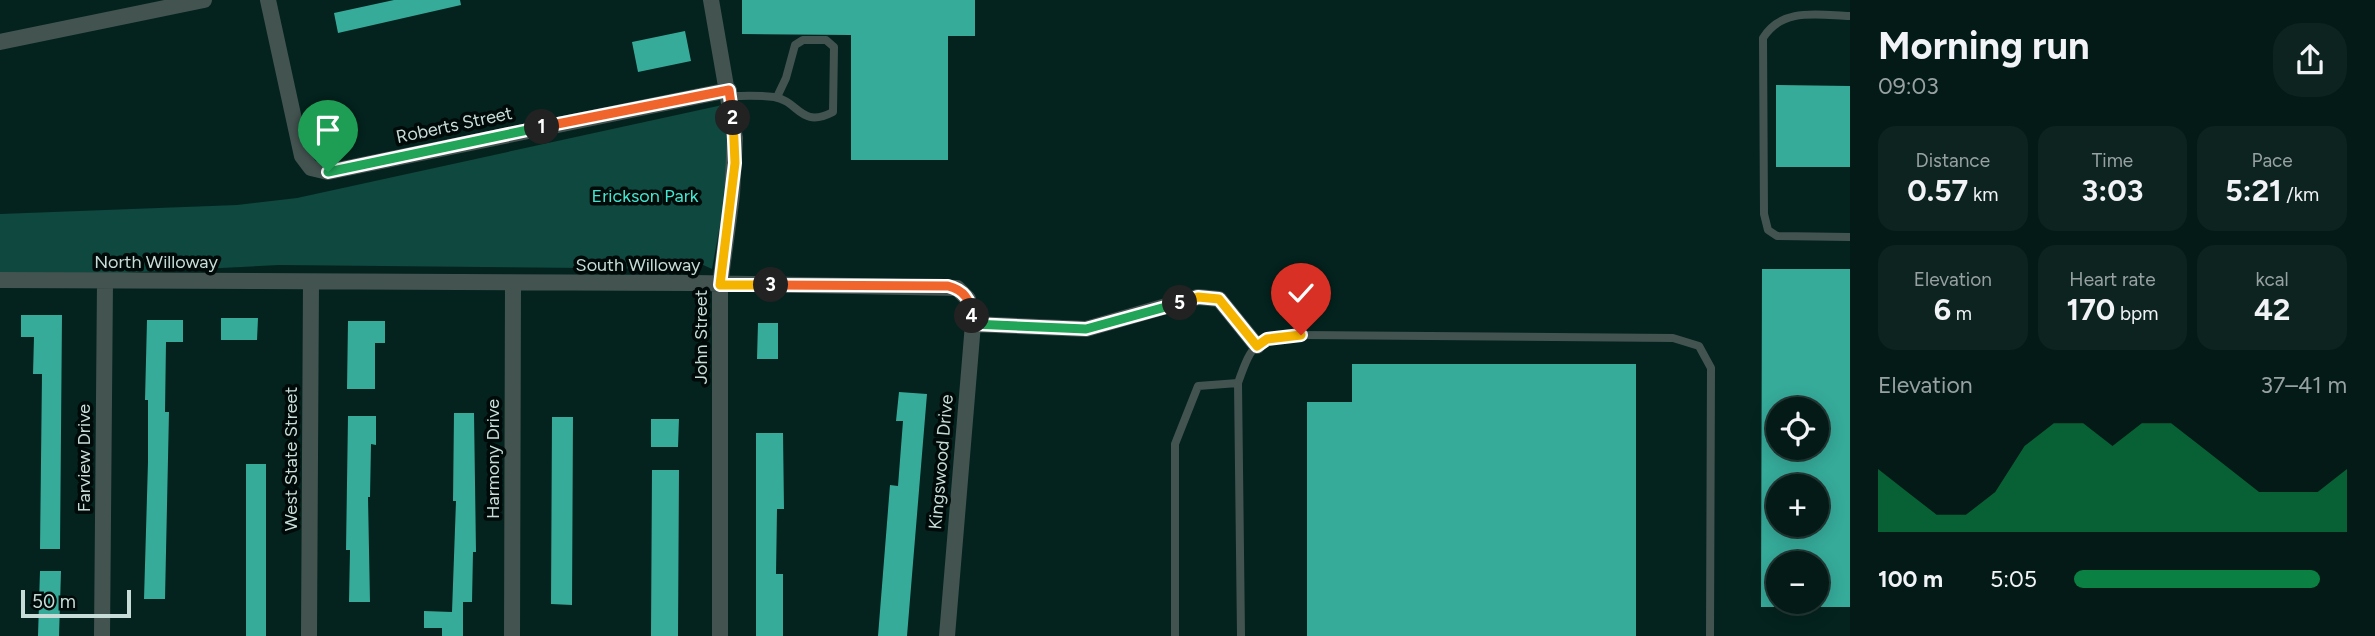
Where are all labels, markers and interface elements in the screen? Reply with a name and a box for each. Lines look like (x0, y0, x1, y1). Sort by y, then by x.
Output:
text: Morning run (1878, 23, 2090, 69)
button: share (2273, 23, 2347, 97)
text: 09:03 (1878, 72, 1939, 100)
pin (298, 100, 358, 172)
pin: 2 (716, 100, 750, 136)
street label: Roberts Street (394, 102, 514, 148)
text: 2 (727, 106, 738, 129)
pin: 1 (524, 110, 560, 144)
icon: arrive (309, 111, 347, 149)
text: 1 (537, 115, 546, 138)
text: Distance (1916, 149, 1990, 172)
text: Time (2092, 149, 2133, 172)
text: Pace (2252, 149, 2293, 172)
text: 0.57 (1907, 172, 1968, 209)
text: 3:03 (2082, 172, 2143, 209)
text: 5:21 (2225, 172, 2282, 209)
text: km (1968, 183, 1998, 206)
text: /km (2282, 183, 2319, 206)
park label: Erickson Park (592, 185, 699, 207)
street label: North Willoway (94, 251, 218, 273)
street label: South Willoway (576, 254, 701, 276)
pin (1271, 263, 1331, 335)
pin: 3 (754, 268, 788, 302)
text: Elevation (1914, 268, 1992, 291)
text: Heart rate (2069, 268, 2156, 291)
text: kcal (2256, 268, 2289, 291)
text: 3 (765, 273, 776, 296)
icon: check (1282, 274, 1320, 312)
pin: 5 (1162, 286, 1198, 320)
street label: John Street (690, 289, 712, 384)
text: 5 (1174, 291, 1185, 314)
text: 6 (1934, 291, 1951, 328)
text: 170 (2066, 291, 2115, 328)
text: 42 (2254, 291, 2290, 328)
pin: 4 (954, 298, 990, 334)
text: m (1951, 302, 1972, 325)
text: bpm (2115, 302, 2159, 325)
text: 4 (965, 304, 978, 327)
text: Elevation (1878, 371, 1973, 399)
text: 37–41 m (2260, 371, 2347, 399)
street label: West State Street (280, 387, 302, 531)
street label: Kingswood Drive (924, 393, 958, 530)
map controls (1766, 397, 1829, 614)
button: locate (1766, 397, 1829, 460)
street label: Harmony Drive (482, 399, 504, 519)
street label: Farview Drive (73, 404, 95, 512)
button: + (1766, 474, 1829, 537)
button: − (1766, 551, 1829, 614)
text: 100 m (1878, 565, 1943, 593)
text: 5:05 (1990, 565, 2037, 593)
scale bar (21, 587, 131, 619)
text: 50 m (32, 590, 76, 613)

